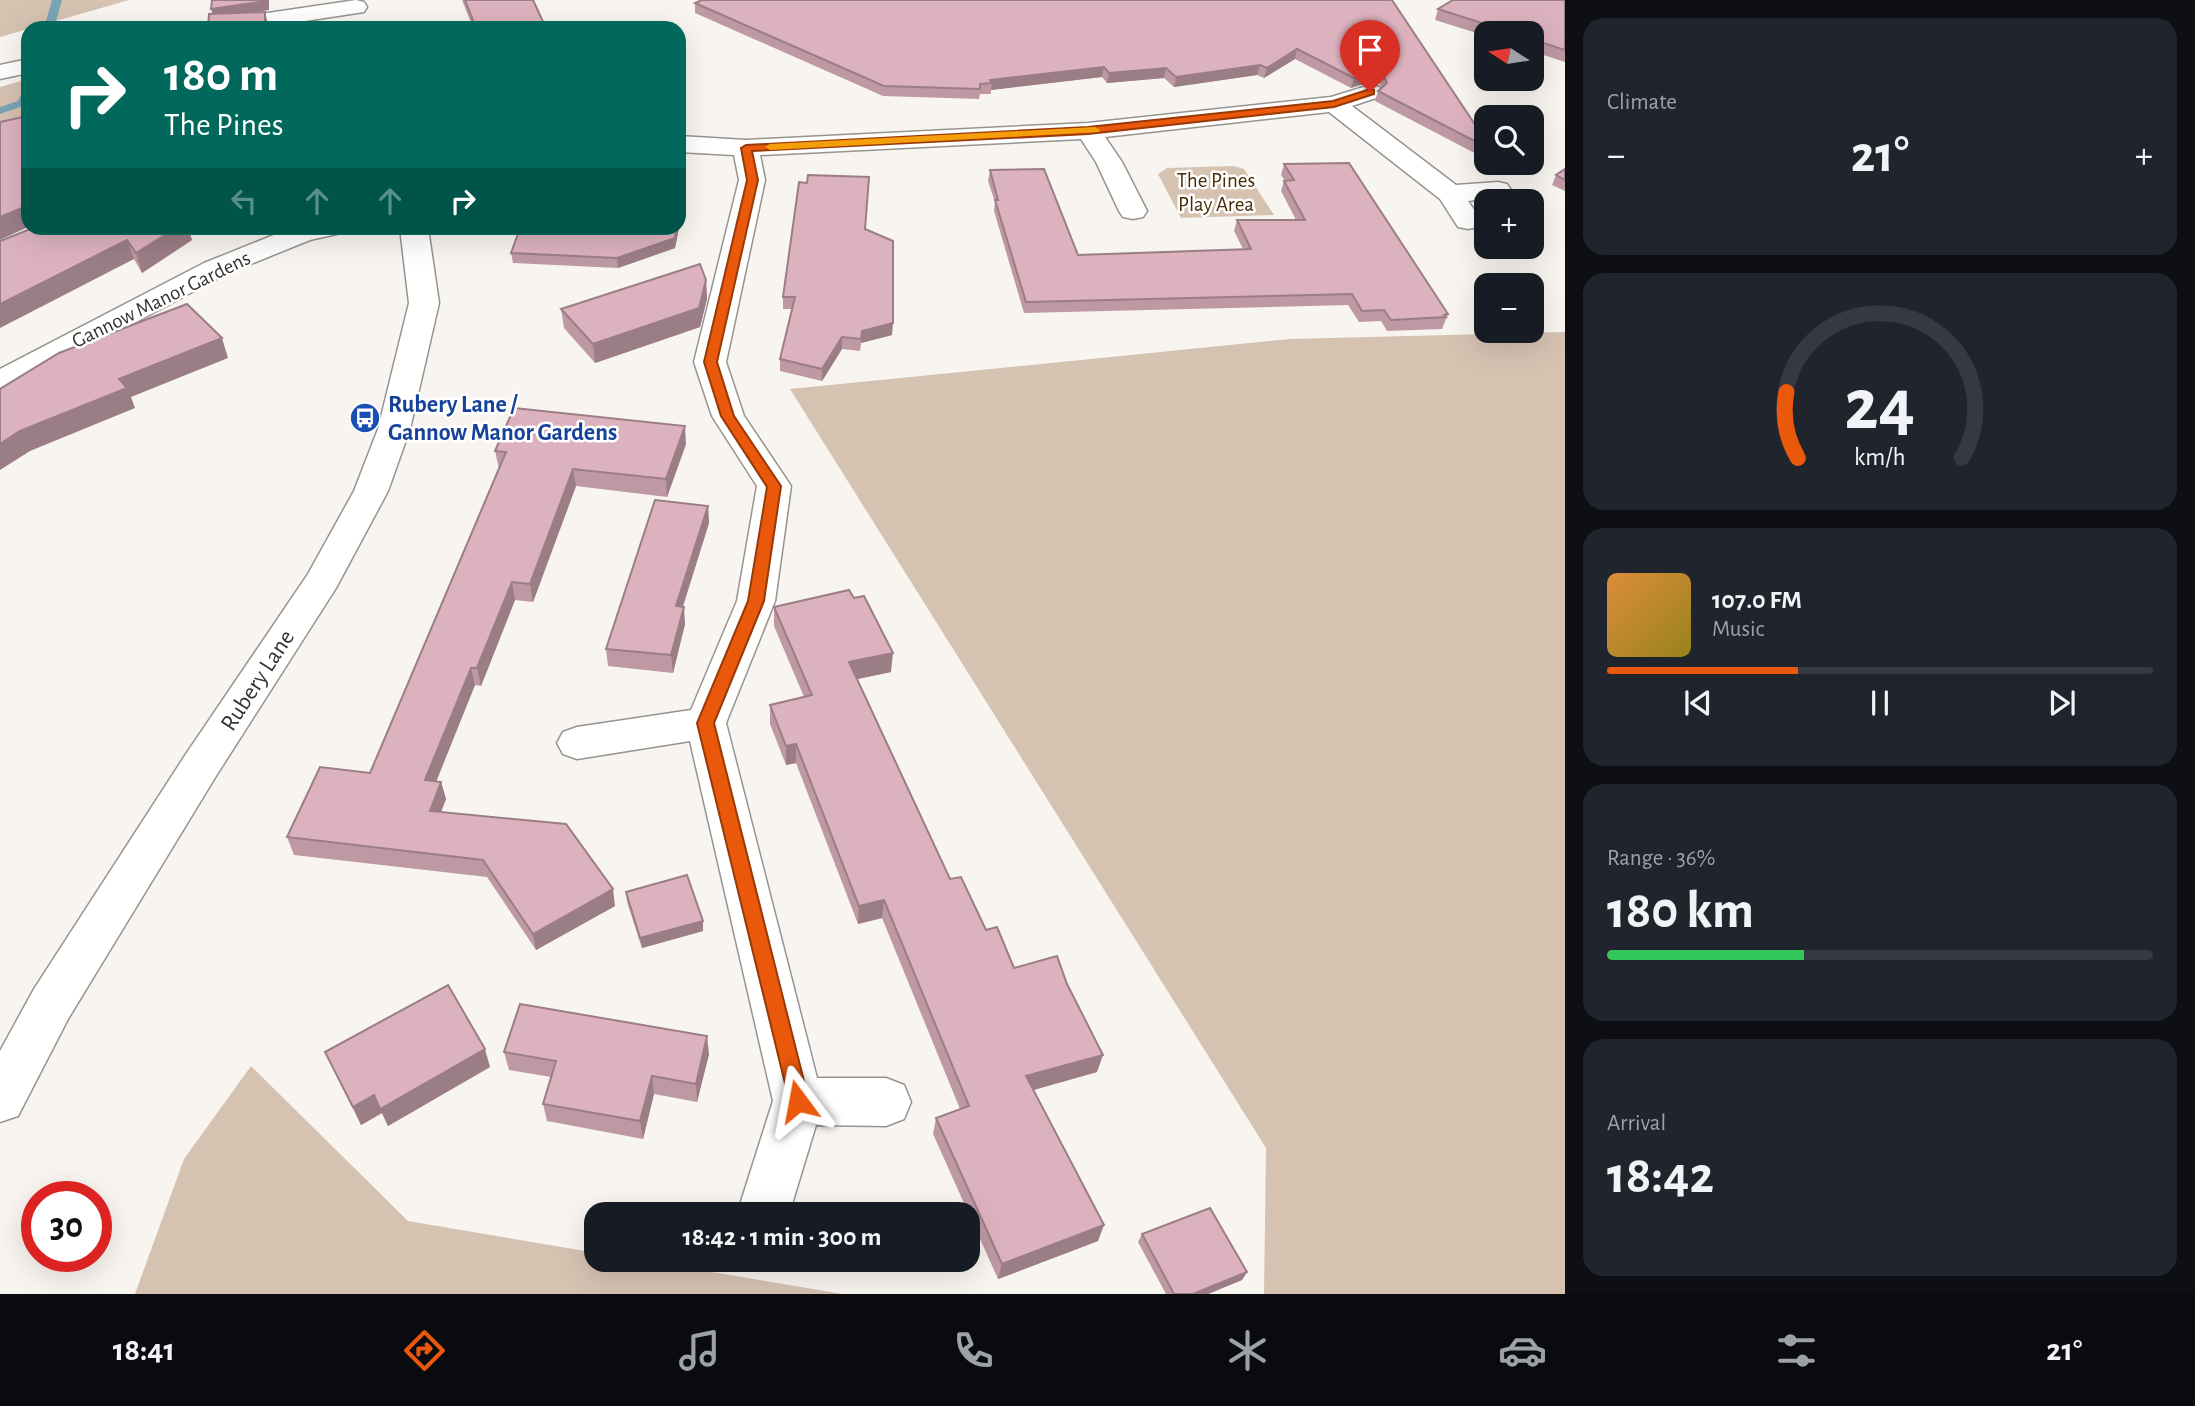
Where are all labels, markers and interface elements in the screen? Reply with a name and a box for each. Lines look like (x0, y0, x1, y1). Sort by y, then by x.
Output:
pin (1340, 20, 1400, 92)
north arrow (1474, 21, 1544, 91)
map controls (1474, 21, 1544, 343)
icon: arrive (1351, 31, 1389, 69)
icon: right (49, 49, 140, 140)
text: 180 m (164, 51, 278, 100)
text: Climate (1607, 91, 1677, 114)
button: search (1474, 105, 1544, 175)
text: The Pines (164, 109, 284, 141)
text: 21° (1851, 129, 1909, 181)
text: − (1607, 137, 1625, 175)
text: + (2135, 137, 2153, 175)
park label: The Pines Play Area (1177, 170, 1255, 215)
icon: left (225, 182, 263, 220)
icon: ahead (298, 182, 336, 220)
icon: ahead (371, 182, 409, 220)
icon: right (444, 182, 482, 220)
button: + (1474, 189, 1544, 259)
street label: Gannow Manor Gardens (69, 247, 254, 352)
button: − (1474, 273, 1544, 343)
text: 24 (1845, 370, 1915, 443)
place label: Rubery Lane / Gannow Manor Gardens (388, 393, 617, 445)
bus stop icon: Rubery Lane / Gannow Manor Gardens (348, 401, 382, 435)
text: km/h (1854, 445, 1906, 470)
text: 107.0 FM (1712, 587, 1802, 613)
text: Music (1712, 618, 1764, 641)
street label: Rubery Lane (216, 626, 299, 735)
icon: previous (1679, 684, 1717, 722)
icon: pause (1861, 684, 1899, 722)
icon: next (2043, 684, 2081, 722)
text: Range · 36% (1607, 847, 1715, 870)
text: 180 km (1607, 885, 1754, 937)
position arrow (761, 1064, 835, 1138)
text: Arrival (1607, 1112, 1666, 1135)
text: 18:42 (1607, 1150, 1714, 1202)
speed limit sign: 30 (21, 1181, 112, 1272)
text: 18:42 · 1 min · 300 m (682, 1224, 882, 1250)
icon: directions (400, 1326, 449, 1375)
icon: music (675, 1326, 724, 1375)
icon: phone (949, 1326, 998, 1375)
icon: climate (1223, 1326, 1272, 1375)
icon: car (1498, 1326, 1547, 1375)
icon: filters (1772, 1326, 1821, 1375)
text: 18:41 (113, 1334, 175, 1366)
text: 21° (2046, 1334, 2082, 1366)

